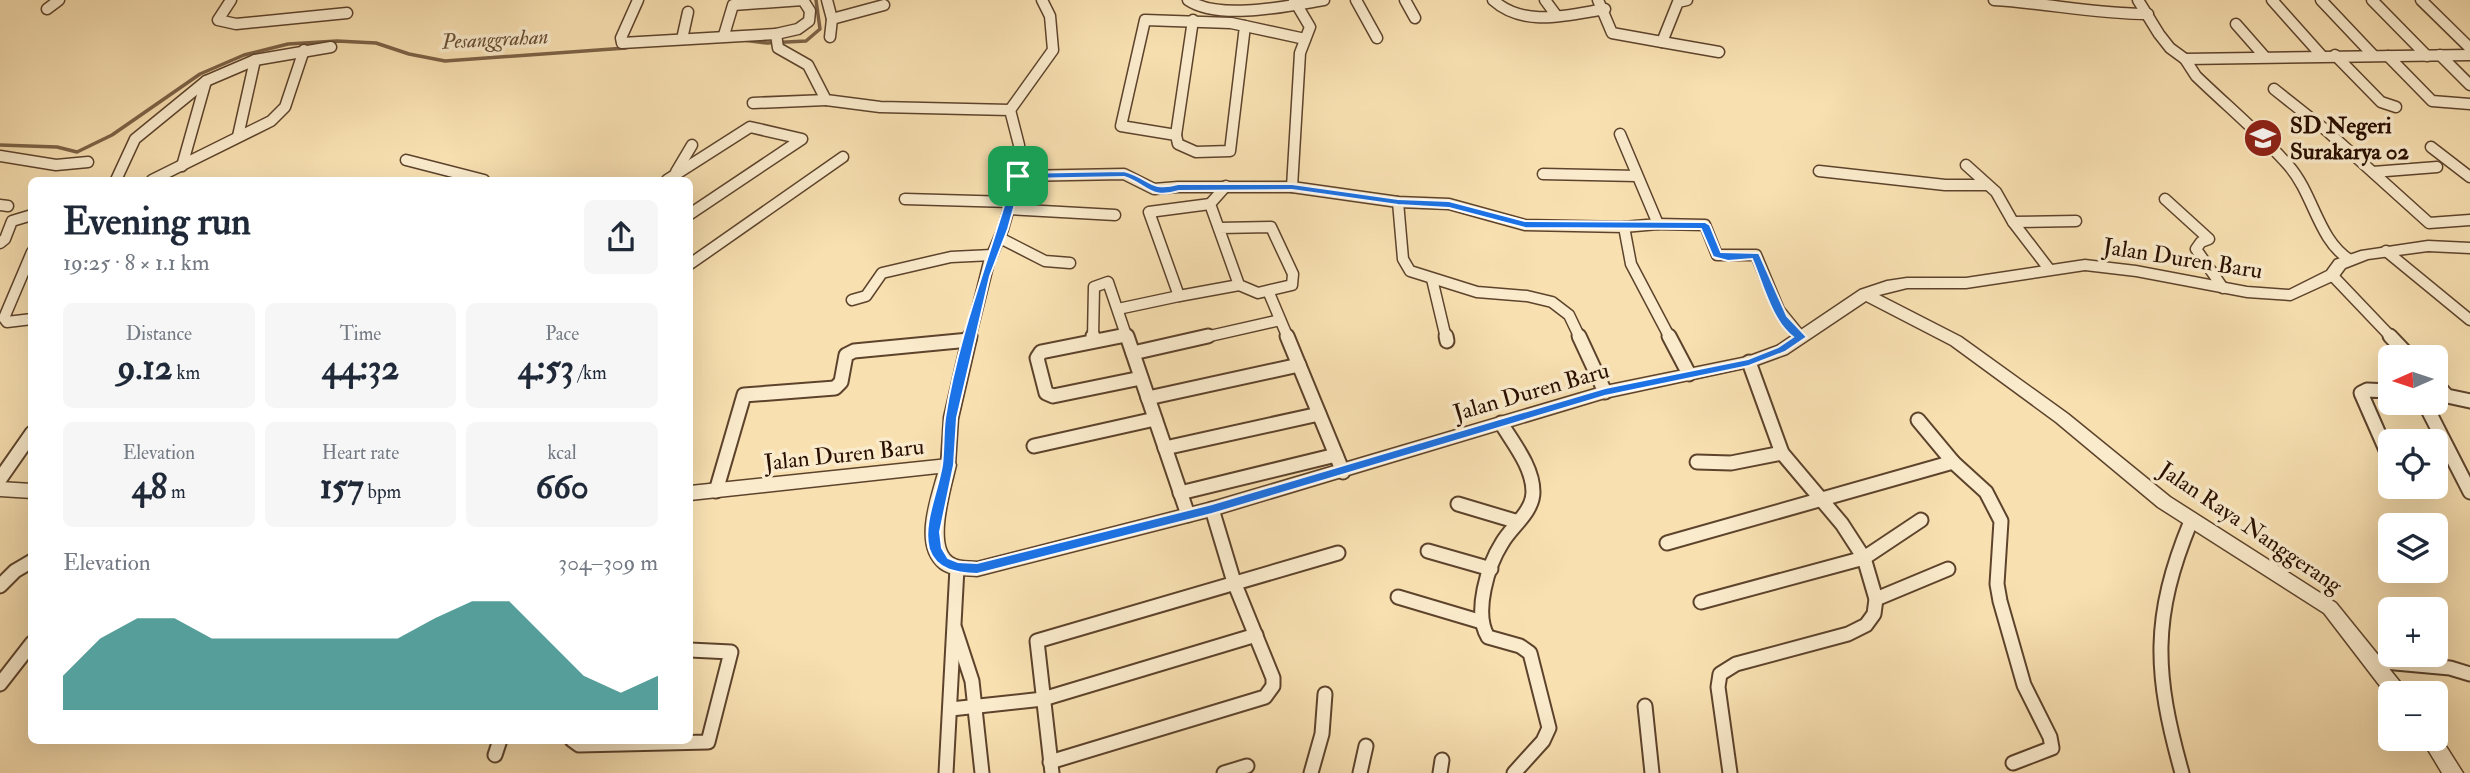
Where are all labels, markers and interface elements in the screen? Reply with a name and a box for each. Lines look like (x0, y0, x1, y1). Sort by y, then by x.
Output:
water label: Pesanggrahan (440, 23, 549, 56)
place label: SD Negeri Surakarya 02 (2290, 111, 2410, 167)
school or university icon: SD Negeri Surakarya 02 (2242, 117, 2284, 159)
pin (988, 146, 1048, 206)
icon: arrive (999, 157, 1037, 195)
text: Evening run (63, 198, 251, 246)
button: share (584, 200, 658, 274)
street label: Jalan Duren Baru (2100, 231, 2265, 285)
text: 19:25 · 8 × 1.1 km (63, 248, 210, 277)
text: Distance (126, 322, 192, 346)
text: Time (340, 322, 381, 346)
text: Pace (545, 322, 579, 346)
north arrow (2378, 345, 2448, 415)
map controls (2378, 345, 2448, 751)
text: 9.12 (117, 346, 172, 390)
text: 44:32 (322, 346, 399, 390)
text: 4:53 (518, 346, 574, 390)
street label: Jalan Duren Baru (1449, 355, 1612, 428)
text: km (172, 361, 200, 385)
text: /km (574, 361, 607, 385)
button: locate (2378, 429, 2448, 499)
street label: Jalan Duren Baru (762, 432, 926, 477)
text: Elevation (123, 441, 195, 465)
text: Heart rate (322, 441, 399, 465)
text: kcal (548, 441, 577, 465)
street label: Jalan Raya Nanggerang (2153, 455, 2349, 600)
text: 48 (132, 465, 167, 509)
text: 157 (320, 465, 364, 509)
text: 660 (536, 465, 589, 509)
text: m (167, 480, 186, 504)
text: bpm (364, 480, 401, 504)
button: layers (2378, 513, 2448, 583)
text: Elevation (63, 548, 151, 577)
text: 304–309 m (558, 548, 658, 577)
button: + (2378, 597, 2448, 667)
button: − (2378, 681, 2448, 751)

